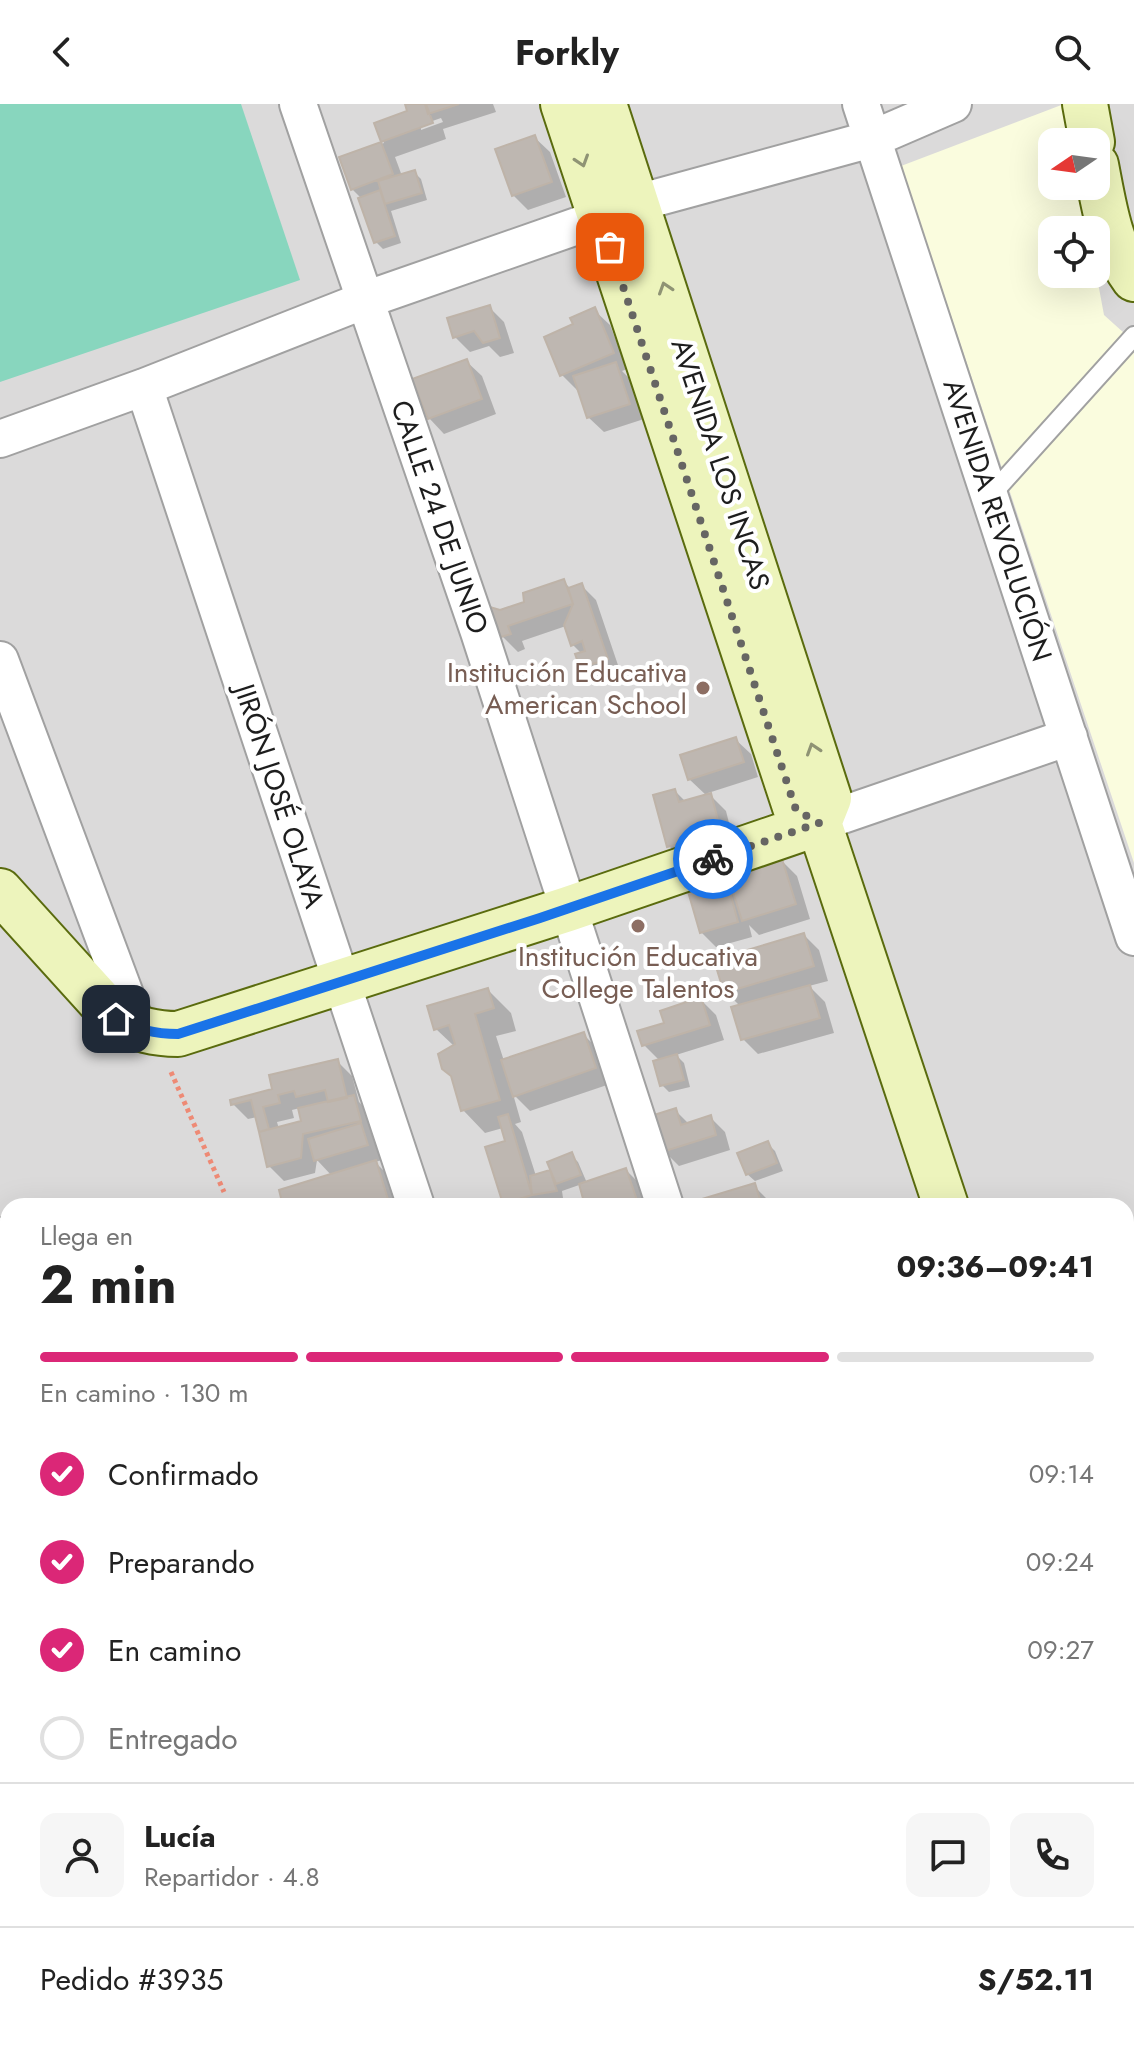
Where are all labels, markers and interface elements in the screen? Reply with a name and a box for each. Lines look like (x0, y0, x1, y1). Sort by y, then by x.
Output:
text: Forkly (515, 26, 619, 78)
icon: back (40, 30, 84, 74)
icon: search (1050, 30, 1094, 74)
north arrow (1038, 128, 1110, 200)
map controls (1038, 128, 1110, 288)
one-way arrow (573, 154, 589, 167)
pin (576, 213, 644, 281)
button: locate (1038, 216, 1110, 288)
icon: bag (588, 225, 632, 269)
one-way arrow (658, 282, 674, 296)
street label: AVENIDA LOS INCAS (661, 333, 780, 595)
street label: AVENIDA REVOLUCIÓN (933, 374, 1063, 667)
street label: CALLE 24 DE JUNIO (380, 395, 499, 640)
place label: Institución Educativa American School (447, 652, 687, 725)
street label: JIRÓN JOSÉ OLAYA (223, 675, 335, 914)
marker: Institución Educativa American School (694, 679, 712, 697)
one-way arrow (807, 743, 823, 757)
courier (673, 819, 753, 899)
icon: bike (691, 837, 735, 881)
marker: Institución Educativa College Talentos (629, 917, 647, 935)
place label: Institución Educativa College Talentos (518, 936, 758, 1009)
pin (82, 985, 150, 1053)
icon: home (94, 997, 138, 1041)
text: Llega en (40, 1217, 133, 1255)
text: 09:36–09:41 (896, 1245, 1094, 1288)
text: 2 min (40, 1247, 177, 1323)
text: En camino · 130 m (40, 1374, 249, 1412)
icon: check (40, 1452, 84, 1496)
text: Confirmado (108, 1453, 259, 1496)
text: 09:14 (1029, 1455, 1094, 1493)
icon: check (40, 1540, 84, 1584)
text: Preparando (108, 1541, 255, 1584)
text: 09:24 (1026, 1543, 1094, 1581)
icon: check (40, 1628, 84, 1672)
text: En camino (108, 1629, 241, 1672)
text: 09:27 (1027, 1631, 1094, 1669)
text: Entregado (108, 1717, 238, 1760)
button: person (40, 1813, 124, 1897)
button: chat (906, 1813, 990, 1897)
button: phone (1010, 1813, 1094, 1897)
text: Lucía (144, 1815, 216, 1858)
text: Repartidor · 4.8 (144, 1858, 320, 1896)
text: Pedido #3935 (40, 1958, 223, 2001)
text: S/52.11 (978, 1958, 1094, 2001)

